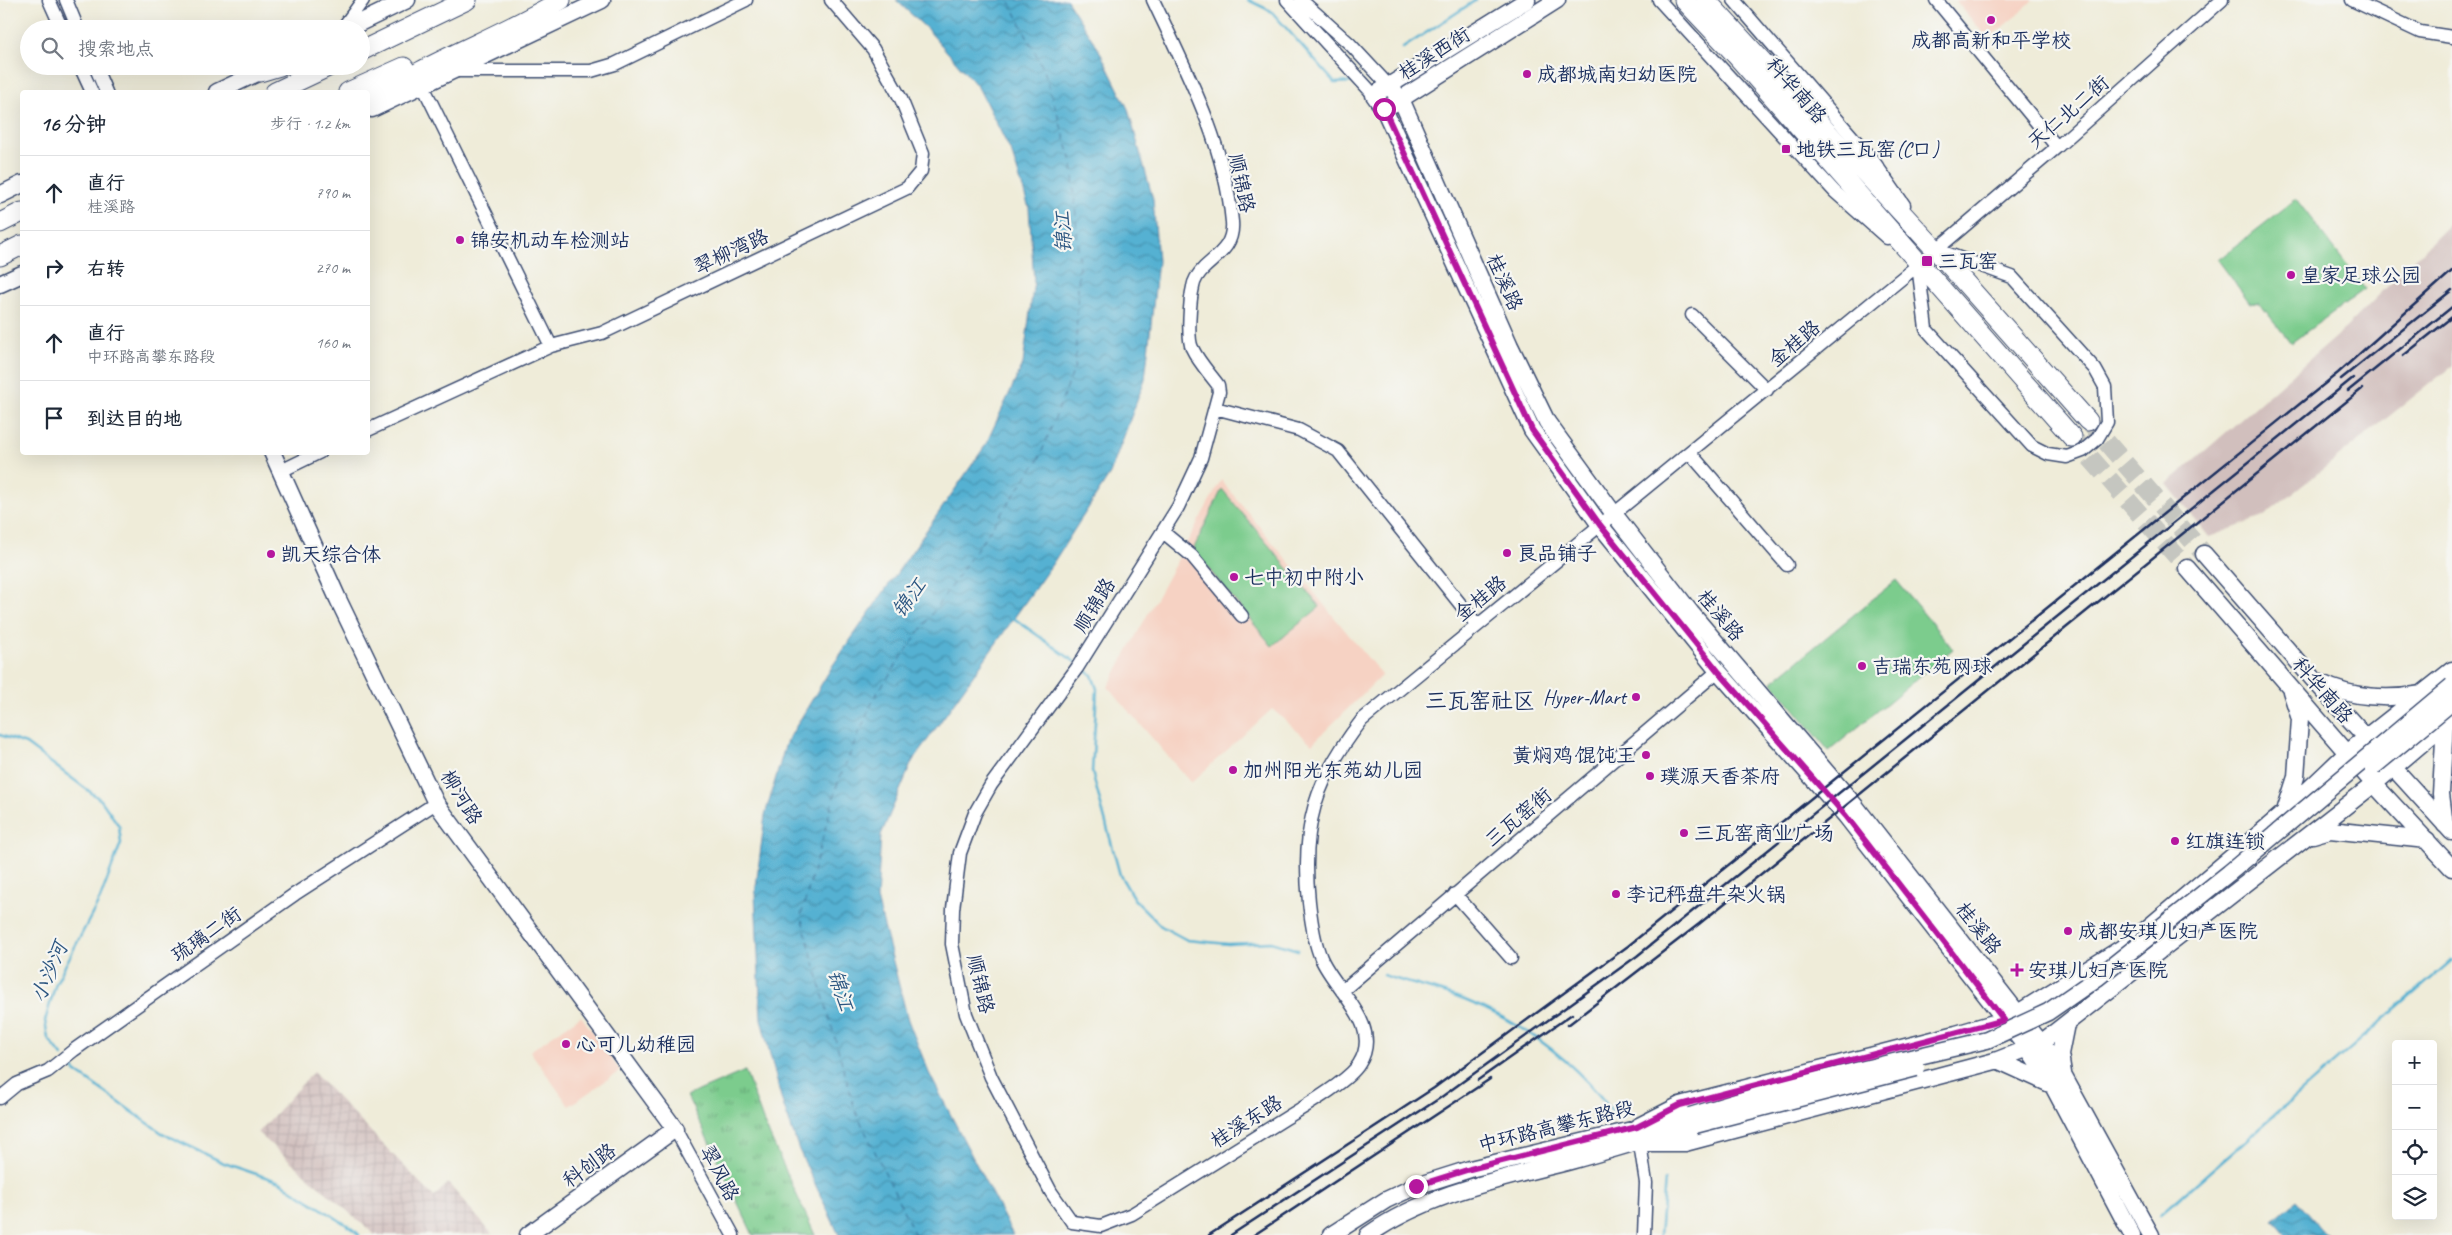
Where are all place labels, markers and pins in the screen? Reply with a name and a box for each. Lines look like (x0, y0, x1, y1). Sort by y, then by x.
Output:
marker: 成都高新和平学校 (1985, 14, 1997, 26)
place label: 成都高新和平学校 (1911, 28, 2071, 53)
place label: 成都城南妇幼医院 (1537, 62, 1697, 87)
marker: 成都城南妇幼医院 (1521, 68, 1533, 80)
place label: 地铁三瓦窑(C口) (1796, 137, 1940, 162)
marker: 地铁三瓦窑(C口) (1780, 143, 1792, 155)
place label: 锦安机动车检测站 (470, 228, 630, 253)
marker: 锦安机动车检测站 (454, 234, 466, 246)
place label: 三瓦窑 (1938, 249, 1998, 274)
marker: 三瓦窑 (1920, 254, 1934, 268)
place label: 皇家足球公园 (2301, 263, 2421, 288)
marker: 皇家足球公园 (2285, 269, 2297, 281)
place label: 良品铺子 (1517, 541, 1597, 566)
place label: 凯天综合体 (281, 542, 381, 567)
marker: 良品铺子 (1501, 547, 1513, 559)
marker: 凯天综合体 (265, 548, 277, 560)
place label: 七中初中附小 (1244, 565, 1364, 590)
marker: 七中初中附小 (1228, 571, 1240, 583)
place label: 吉瑞东苑网球 (1872, 654, 1992, 679)
marker: 吉瑞东苑网球 (1856, 660, 1868, 672)
place label: Hyper-Mart (1543, 685, 1628, 710)
marker: Hyper-Mart (1630, 691, 1642, 703)
place label: 黄焖鸡·馄饨王 (1512, 743, 1636, 768)
marker: 黄焖鸡·馄饨王 (1640, 749, 1652, 761)
place label: 加州阳光东苑幼儿园 (1243, 758, 1423, 783)
marker: 加州阳光东苑幼儿园 (1227, 764, 1239, 776)
place label: 璞源天香茶府 (1660, 764, 1780, 789)
marker: 璞源天香茶府 (1644, 770, 1656, 782)
place label: 三瓦窑商业广场 (1694, 821, 1834, 846)
marker: 三瓦窑商业广场 (1678, 827, 1690, 839)
place label: 红旗连锁 (2185, 829, 2265, 854)
marker: 红旗连锁 (2169, 835, 2181, 847)
place label: 李记秤盘牛杂火锅 (1626, 882, 1786, 907)
marker: 李记秤盘牛杂火锅 (1610, 888, 1622, 900)
place label: 成都安琪儿妇产医院 (2078, 919, 2258, 944)
marker: 成都安琪儿妇产医院 (2062, 925, 2074, 937)
place label: 安琪儿妇产医院 (2028, 958, 2168, 983)
marker: 安琪儿妇产医院 (2010, 963, 2024, 977)
place label: 心可儿幼稚园 (576, 1032, 696, 1057)
marker: 心可儿幼稚园 (560, 1038, 572, 1050)

